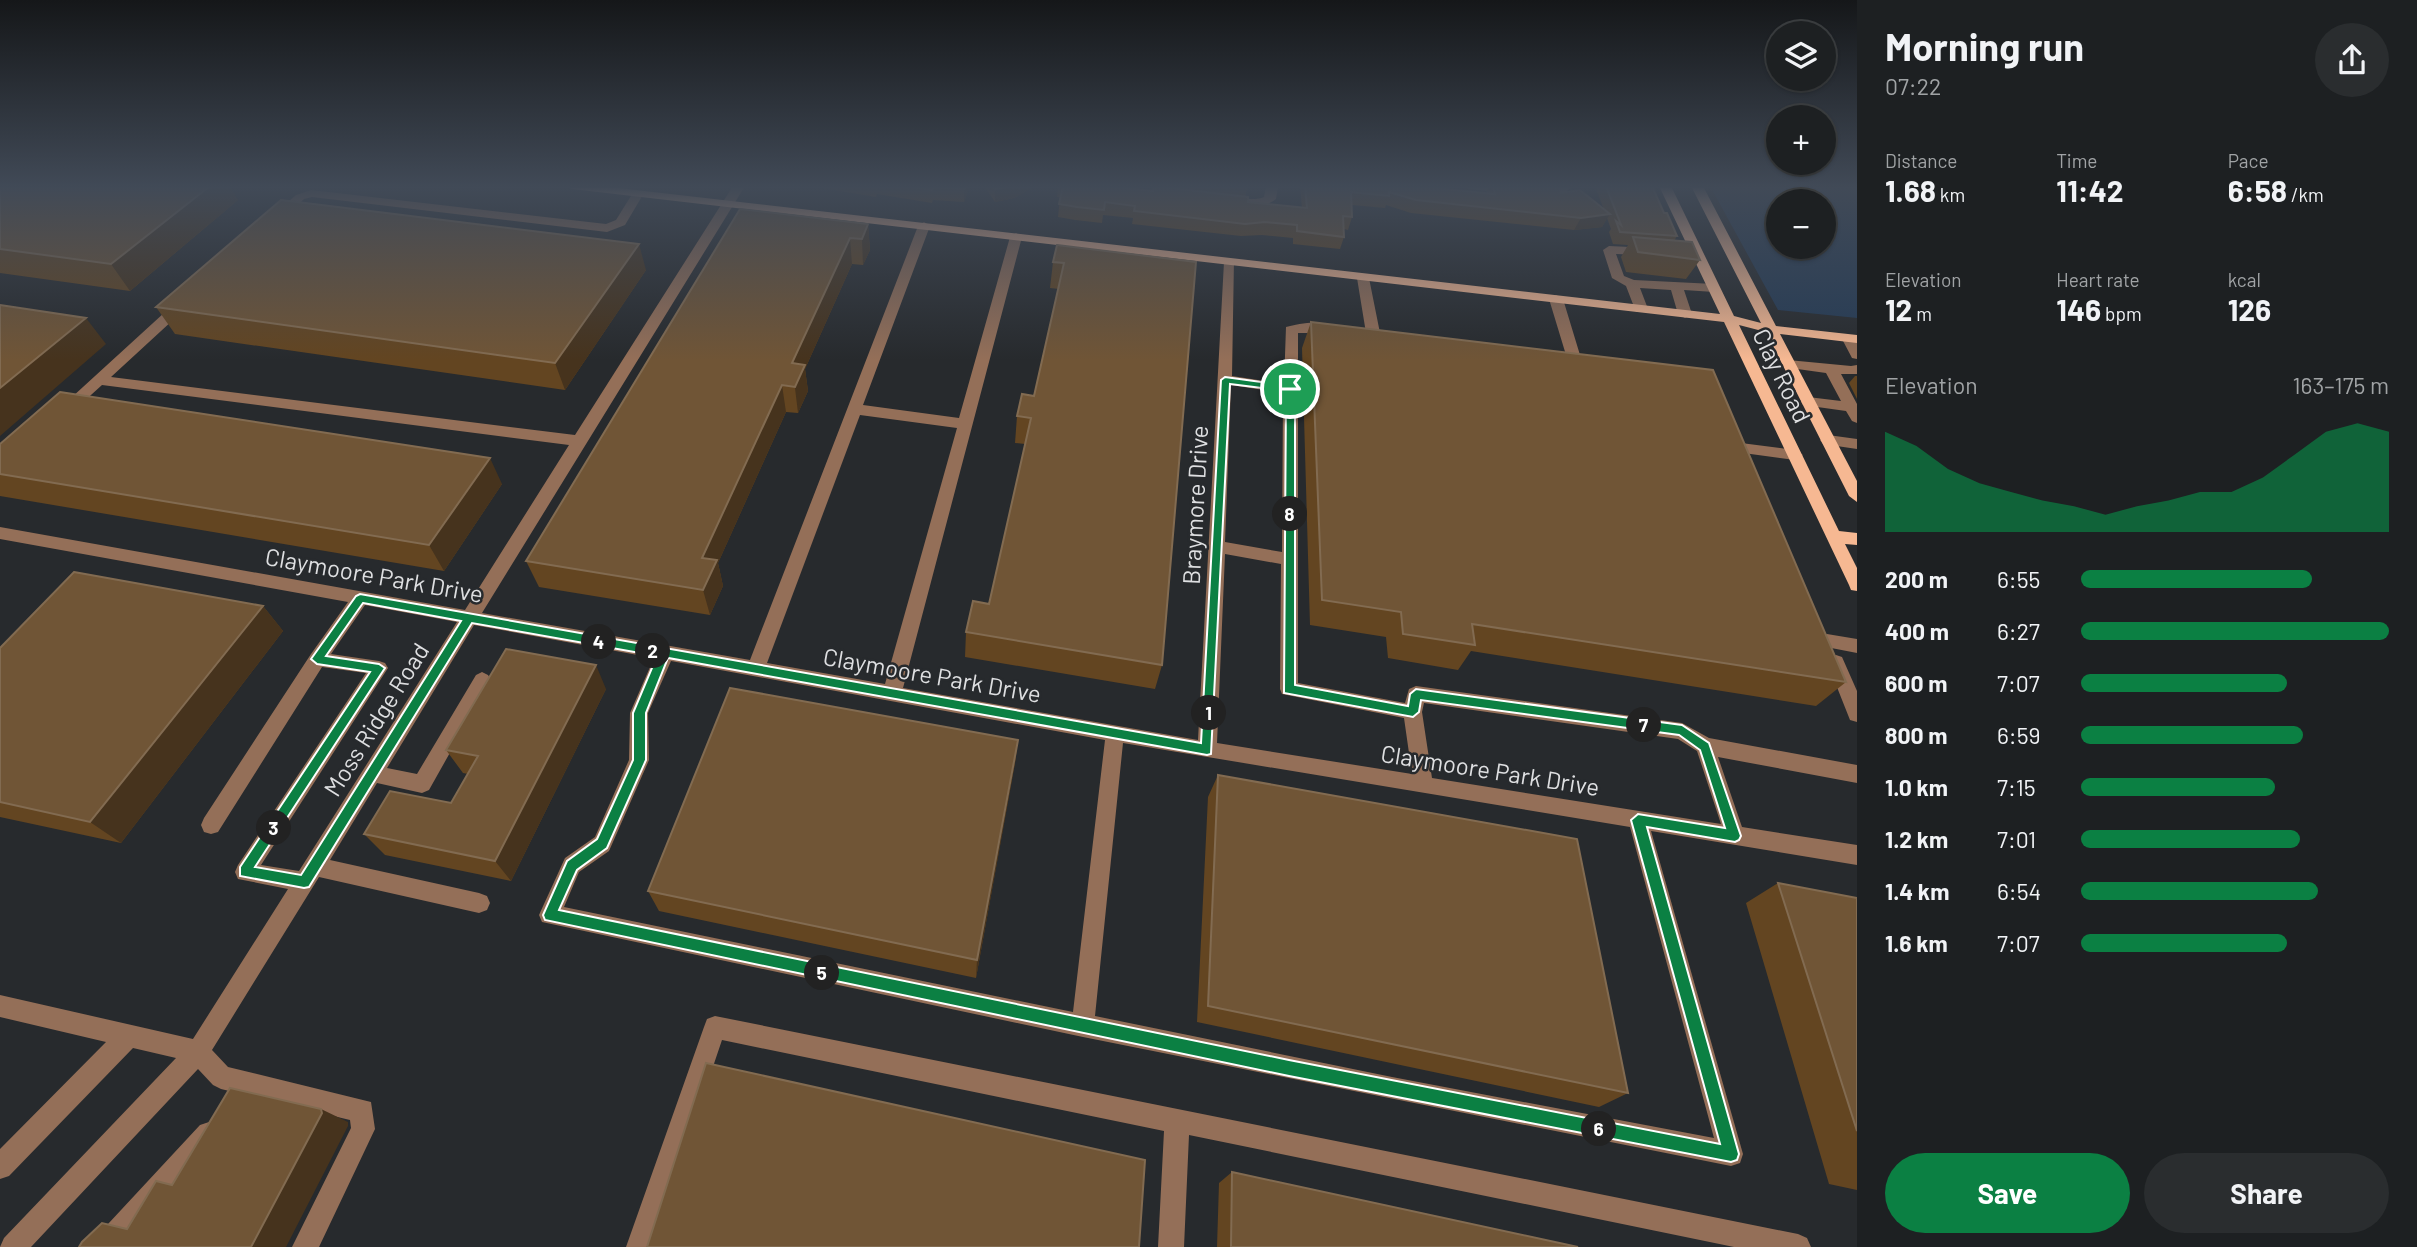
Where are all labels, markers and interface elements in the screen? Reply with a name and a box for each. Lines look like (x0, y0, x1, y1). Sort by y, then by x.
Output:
map controls (1766, 21, 1836, 259)
button: layers (1766, 21, 1836, 91)
text: Morning run (1885, 23, 2084, 69)
button: share (2315, 23, 2389, 97)
text: 07:22 (1885, 72, 1941, 100)
button: + (1766, 105, 1836, 175)
text: Distance (1885, 149, 1957, 172)
text: Time (2056, 149, 2097, 172)
text: Pace (2228, 149, 2269, 172)
text: 1.68 (1885, 172, 1936, 208)
text: 11:42 (2056, 172, 2124, 208)
text: 6:58 (2228, 172, 2287, 208)
text: km (1936, 183, 1965, 206)
text: /km (2287, 183, 2324, 206)
button: − (1766, 189, 1836, 259)
text: Elevation (1885, 268, 1962, 291)
text: Heart rate (2056, 268, 2140, 291)
text: kcal (2228, 268, 2261, 291)
text: 12 (1885, 291, 1912, 327)
text: 146 (2056, 291, 2101, 327)
text: 126 (2228, 291, 2271, 327)
text: m (1912, 302, 1932, 325)
text: bpm (2101, 302, 2142, 325)
street label: Clay Road (1747, 324, 1818, 427)
pin (1260, 359, 1320, 419)
icon: arrive (1271, 370, 1309, 408)
text: Elevation (1885, 371, 1978, 399)
text: 163–175 m (2293, 371, 2389, 399)
street label: Braymore Drive (1176, 425, 1213, 585)
pin: 8 (1272, 496, 1308, 532)
text: 8 (1284, 502, 1295, 525)
street label: Claymoore Park Drive (263, 541, 485, 608)
text: 200 m (1885, 565, 1948, 593)
text: 6:55 (1997, 565, 2040, 593)
text: 400 m (1885, 617, 1949, 645)
text: 6:27 (1997, 617, 2040, 645)
pin: 4 (582, 624, 616, 660)
text: 4 (593, 630, 604, 653)
pin: 2 (636, 634, 670, 668)
street label: Moss Ridge Road (317, 637, 434, 801)
text: 2 (647, 639, 658, 662)
street label: Claymoore Park Drive (821, 641, 1043, 708)
text: 600 m (1885, 669, 1947, 697)
text: 7:07 (1997, 669, 2040, 697)
pin: 1 (1192, 696, 1226, 730)
text: 1 (1205, 701, 1212, 724)
pin: 7 (1626, 708, 1662, 742)
text: 7 (1639, 713, 1648, 736)
text: 800 m (1885, 721, 1947, 749)
text: 6:59 (1997, 721, 2040, 749)
street label: Claymoore Park Drive (1379, 738, 1602, 801)
text: 1.0 km (1885, 773, 1948, 801)
text: 7:15 (1997, 773, 2036, 801)
pin: 3 (256, 810, 292, 846)
text: 3 (268, 816, 279, 839)
text: 1.2 km (1885, 825, 1948, 853)
text: 7:01 (1997, 825, 2036, 853)
text: 1.4 km (1885, 877, 1949, 905)
text: 6:54 (1997, 877, 2041, 905)
text: 1.6 km (1885, 929, 1948, 957)
text: 7:07 (1997, 929, 2040, 957)
pin: 5 (804, 956, 840, 990)
text: 5 (816, 961, 827, 984)
pin: 6 (1582, 1112, 1616, 1146)
text: 6 (1593, 1117, 1604, 1140)
button: Save (1885, 1153, 2130, 1233)
button: Share (2144, 1153, 2389, 1233)

